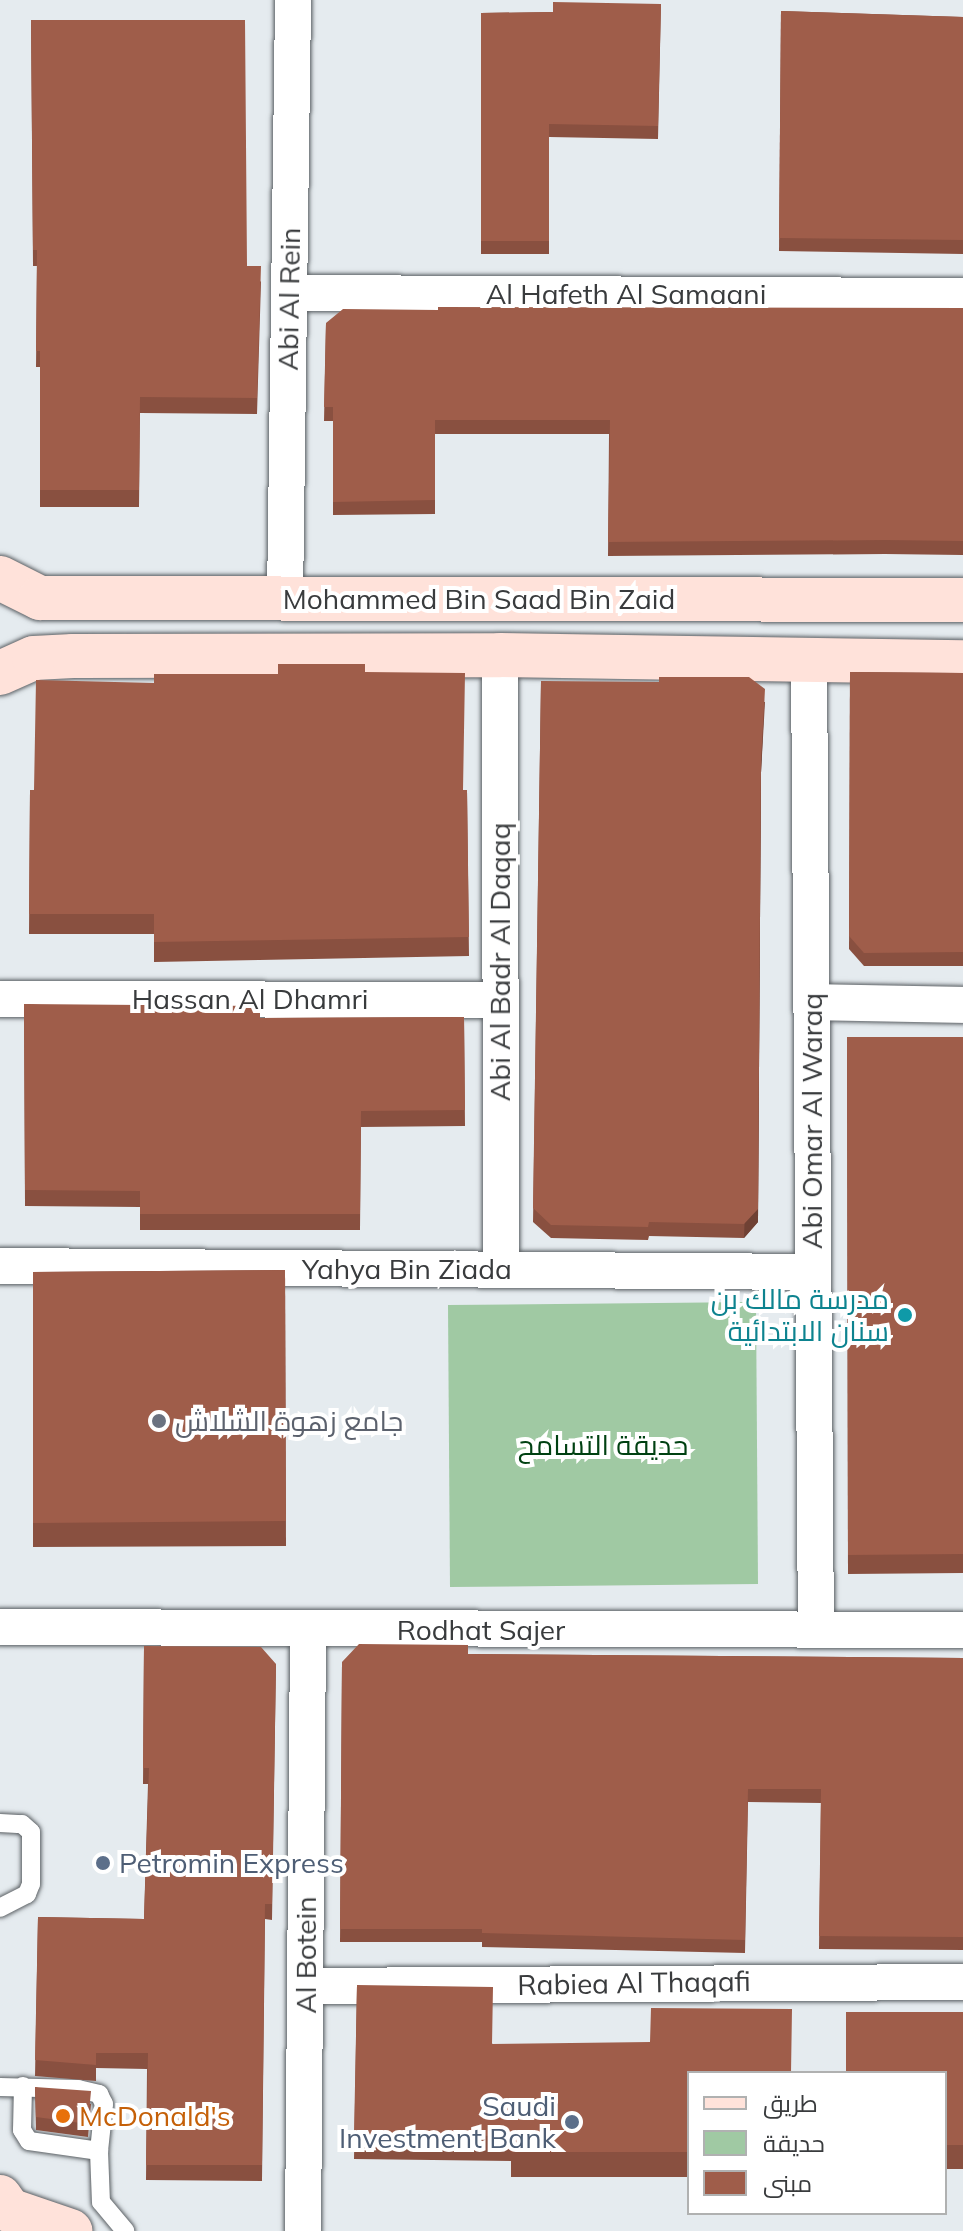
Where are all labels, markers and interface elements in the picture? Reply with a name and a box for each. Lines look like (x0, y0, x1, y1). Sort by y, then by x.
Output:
street label: Abi Al Rein (271, 227, 307, 371)
street label: Al Hafeth Al Samaani (486, 277, 766, 311)
street label: Mohammed Bin Saad Bin Zaid (283, 582, 675, 616)
street label: Abi Al Badr Al Daqaq (483, 823, 517, 1101)
street label: Hassan Al Dhamri (132, 982, 368, 1016)
street label: Abi Omar Al Waraq (795, 993, 829, 1249)
street label: Yahya Bin Ziada (302, 1252, 512, 1286)
place label: مدرسة مالك بن سنان الابتدائية (711, 1282, 889, 1348)
marker: مدرسة مالك بن سنان الابتدائية (896, 1306, 914, 1324)
place label: جامع زهوة الشلاش (175, 1404, 403, 1438)
marker: جامع زهوة الشلاش (150, 1412, 168, 1430)
park label: حديقة التسامح (518, 1428, 688, 1462)
street label: Rodhat Sajer (397, 1613, 565, 1647)
place label: Petromin Express (119, 1846, 344, 1880)
marker: Petromin Express (94, 1854, 112, 1872)
street label: Al Botein (289, 1896, 323, 2014)
street label: Rabiea Al Thaqafi (517, 1964, 751, 2002)
legend (687, 2071, 947, 2215)
text: طريق (763, 2088, 818, 2118)
place label: Saudi Investment Bank (339, 2089, 556, 2155)
place label: McDonald's (79, 2099, 231, 2133)
marker: McDonald's (54, 2107, 72, 2125)
marker: Saudi Investment Bank (563, 2113, 581, 2131)
text: حديقة (763, 2128, 825, 2158)
text: مبنى (763, 2168, 812, 2198)

